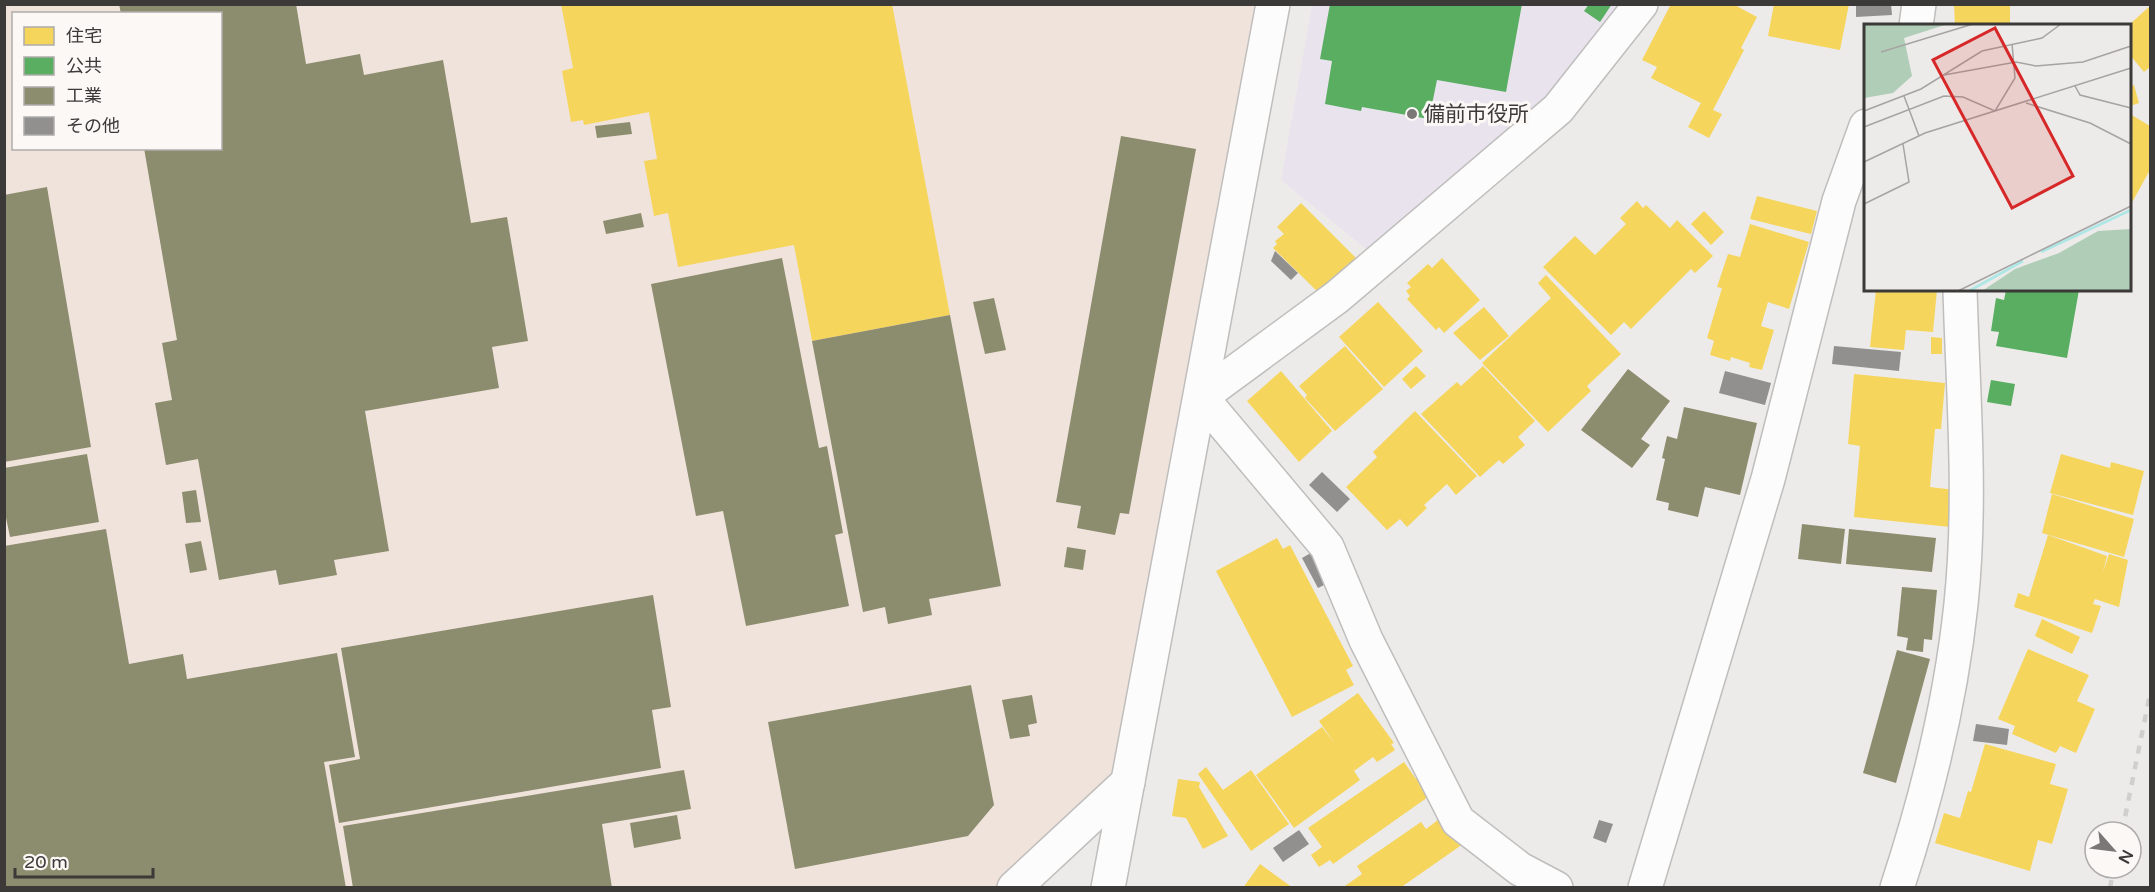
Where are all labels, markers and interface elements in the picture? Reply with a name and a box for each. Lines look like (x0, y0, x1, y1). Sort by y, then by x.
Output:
legend (12, 12, 222, 150)
inset map (1864, 24, 2131, 291)
text: 住宅 (66, 25, 102, 47)
text: 公共 (66, 55, 102, 77)
text: 工業 (66, 85, 102, 107)
place label: 備前市役所 (1424, 102, 1529, 127)
marker: 備前市役所 (1405, 107, 1419, 121)
text: その他 (66, 115, 120, 137)
north arrow (2083, 820, 2143, 880)
scale bar (15, 841, 153, 879)
text: N (2114, 846, 2137, 867)
text: 20 m (24, 851, 68, 873)

